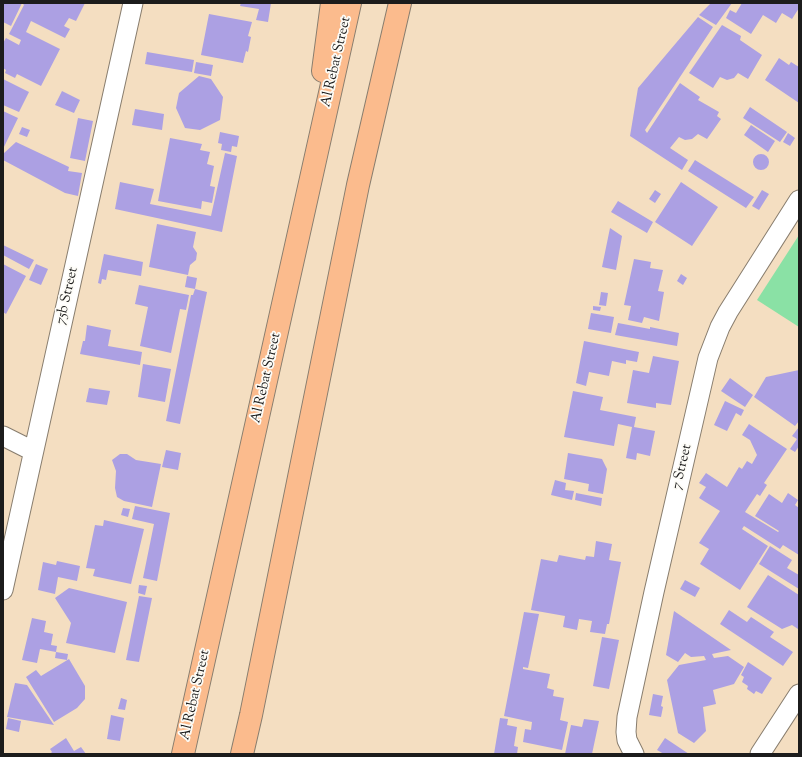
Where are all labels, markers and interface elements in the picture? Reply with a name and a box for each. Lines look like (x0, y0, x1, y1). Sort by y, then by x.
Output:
street label: Al Rebat Street (318, 15, 356, 109)
street label: 75b Street (53, 266, 83, 326)
street label: Al Rebat Street (248, 331, 286, 425)
street label: 7 Street (670, 443, 696, 491)
street label: Al Rebat Street (177, 648, 215, 742)

